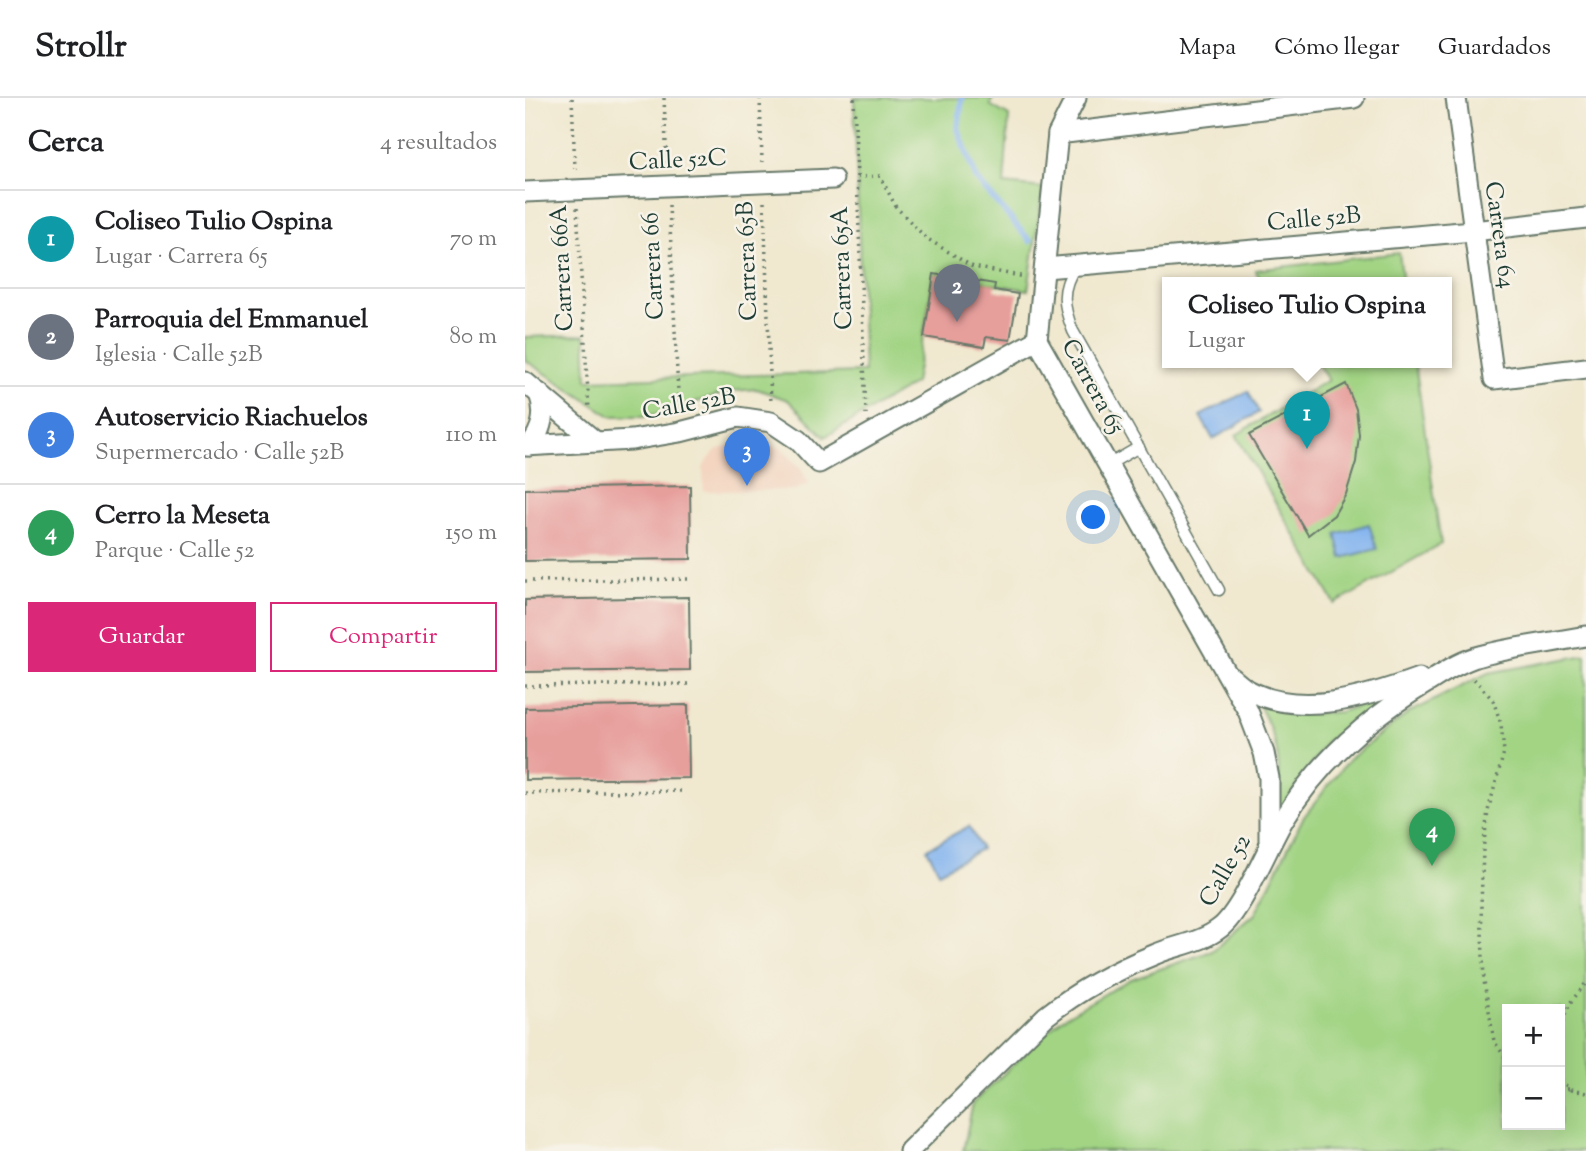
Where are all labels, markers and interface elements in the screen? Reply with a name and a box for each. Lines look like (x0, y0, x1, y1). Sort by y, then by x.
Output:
text: Strollr (35, 24, 127, 72)
text: Mapa (1179, 31, 1236, 65)
text: Cómo llegar (1274, 31, 1400, 65)
text: Guardados (1438, 31, 1551, 65)
text: Cerca (28, 122, 104, 165)
text: 4 resultados (380, 127, 497, 160)
street label: Calle 52C (628, 141, 728, 181)
street label: Carrera 64 (1475, 179, 1523, 291)
street label: Calle 52B (1266, 199, 1362, 241)
street label: Carrera 65B (729, 201, 767, 321)
street label: Carrera 66A (543, 203, 583, 332)
text: Coliseo Tulio Ospina (95, 204, 333, 241)
street label: Carrera 65A (824, 205, 862, 330)
street label: Carrera 66 (634, 211, 674, 321)
text: 1 (47, 223, 55, 256)
text: 70 m (450, 223, 497, 256)
text: Lugar · Carrera 65 (95, 241, 268, 274)
pin: 2 (934, 264, 980, 322)
popup (1162, 277, 1452, 368)
text: Coliseo Tulio Ospina (1188, 288, 1426, 325)
text: Parroquia del Emmanuel (95, 302, 368, 339)
text: 2 (46, 321, 56, 354)
text: 80 m (449, 321, 497, 354)
text: Lugar (1188, 325, 1245, 358)
street label: Carrera 65 (1052, 333, 1132, 441)
text: Iglesia · Calle 52B (95, 339, 263, 372)
street label: Calle 52B (640, 380, 738, 430)
pin: 1 (1284, 391, 1330, 449)
text: Autoservicio Riachuelos (95, 400, 368, 437)
text: 3 (46, 419, 56, 452)
text: 110 m (446, 419, 497, 452)
pin: 3 (724, 428, 770, 486)
text: Supermercado · Calle 52B (95, 437, 344, 470)
text: Cerro la Meseta (95, 498, 270, 535)
your location (1076, 500, 1110, 534)
text: 4 (45, 517, 57, 550)
text: 150 m (445, 517, 497, 550)
text: Parque · Calle 52 (95, 535, 254, 568)
button: Guardar (28, 602, 256, 672)
button: Compartir (270, 602, 497, 672)
pin: 4 (1409, 808, 1455, 866)
street label: Calle 52 (1192, 828, 1260, 914)
map controls (1502, 1004, 1565, 1130)
button: + (1502, 1004, 1565, 1067)
button: − (1502, 1067, 1565, 1130)

